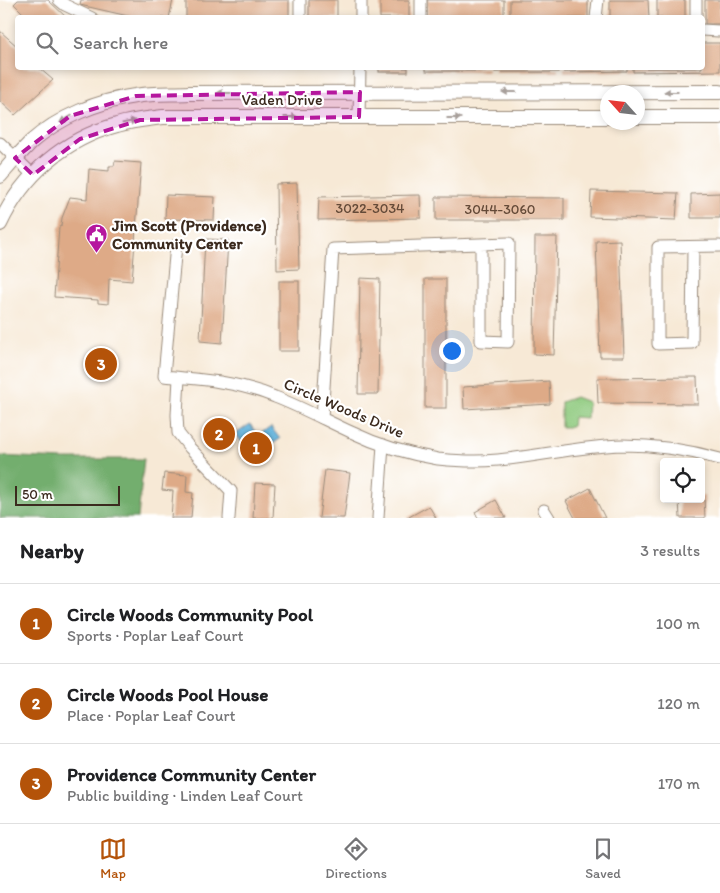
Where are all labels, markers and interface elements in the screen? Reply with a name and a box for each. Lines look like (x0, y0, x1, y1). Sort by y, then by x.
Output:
search box (15, 15, 705, 70)
icon: search (33, 29, 61, 57)
text: Search here (73, 31, 168, 54)
north arrow (600, 85, 645, 130)
one-way arrow (501, 88, 517, 96)
one-way arrow (663, 88, 679, 96)
one-way arrow (216, 89, 232, 97)
street label: Vaden Drive (241, 90, 323, 109)
one-way arrow (283, 113, 299, 121)
one-way arrow (446, 114, 462, 122)
one-way arrow (58, 115, 73, 123)
one-way arrow (122, 118, 137, 126)
house number: 3022-3034 (336, 200, 405, 217)
house number: 3044-3060 (465, 201, 535, 218)
place label: Jim Scott (Providence) Community Center (111, 216, 267, 254)
public building icon: Jim Scott (Providence) Community Center (84, 222, 108, 253)
your location (439, 338, 465, 364)
pin: 3 (85, 345, 117, 383)
street label: Circle Woods Drive (281, 374, 407, 442)
pin: 2 (203, 415, 235, 453)
pin: 1 (240, 429, 272, 467)
map controls (660, 458, 705, 503)
button: locate (660, 458, 705, 503)
scale bar (15, 483, 120, 506)
text: 50 m (22, 486, 53, 503)
text: Nearby (20, 538, 84, 563)
text: 3 results (640, 541, 700, 560)
text: Circle Woods Community Pool (67, 603, 313, 626)
text: 1 (32, 614, 40, 633)
text: 100 m (656, 614, 700, 633)
text: Sports · Poplar Leaf Court (67, 626, 244, 645)
text: Circle Woods Pool House (67, 683, 268, 706)
text: 2 (32, 694, 40, 713)
text: 120 m (657, 694, 700, 713)
text: Place · Poplar Leaf Court (67, 706, 236, 725)
text: Providence Community Center (67, 763, 316, 786)
text: 3 (32, 774, 40, 793)
text: 170 m (658, 774, 700, 793)
text: Public building · Linden Leaf Court (67, 786, 303, 805)
tab: Map (99, 835, 127, 882)
tab: Directions (325, 835, 387, 882)
tab: Saved (585, 835, 621, 882)

